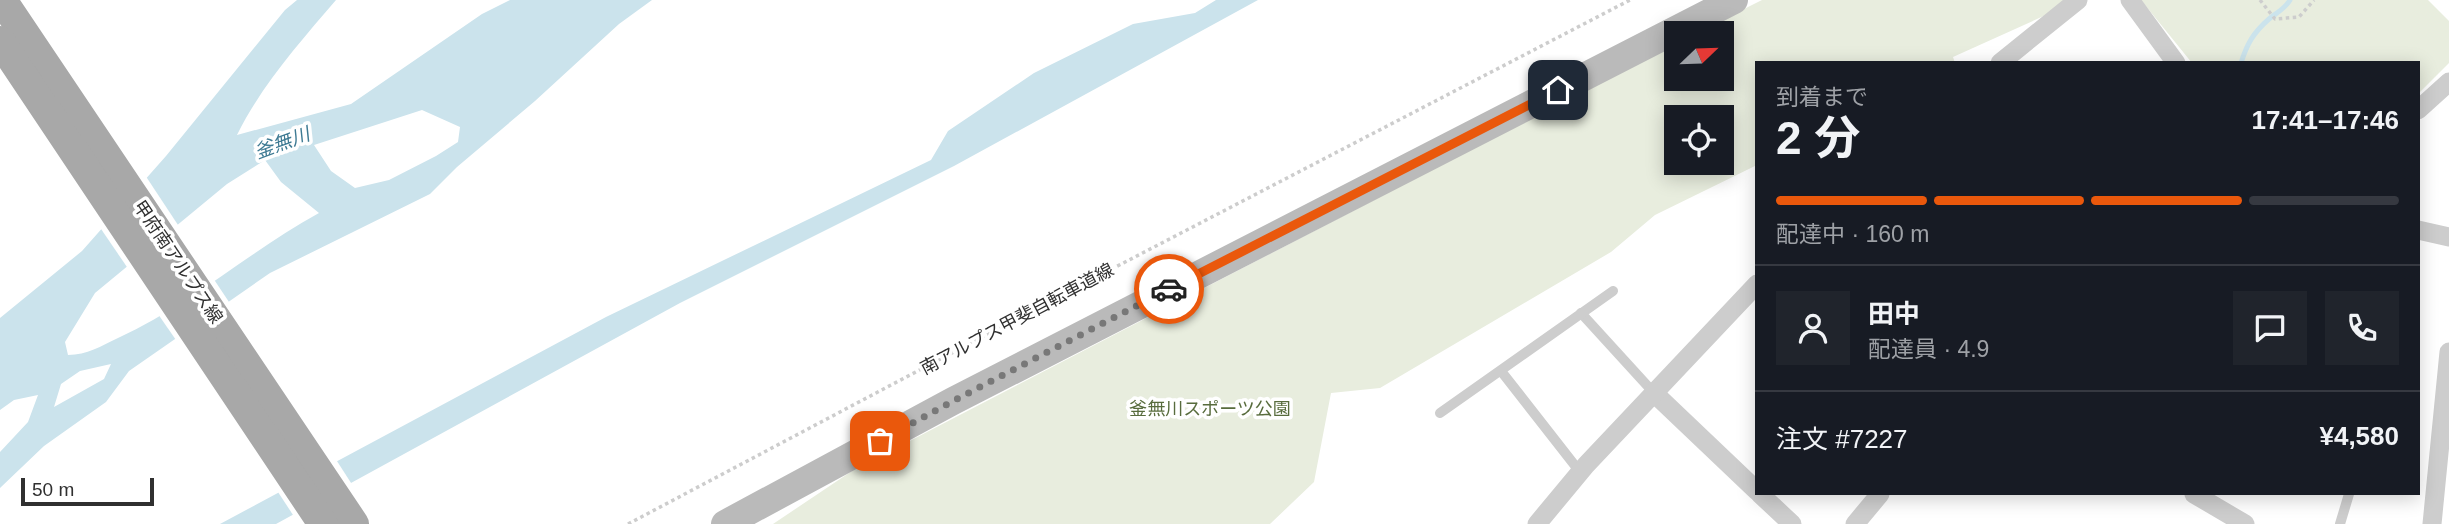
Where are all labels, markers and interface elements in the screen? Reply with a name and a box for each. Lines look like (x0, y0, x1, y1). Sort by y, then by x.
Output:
north arrow (1664, 21, 1734, 91)
map controls (1664, 21, 1734, 175)
pin (1528, 60, 1588, 120)
icon: home (1539, 71, 1577, 109)
text: 到着まで (1776, 84, 1868, 110)
button: locate (1664, 105, 1734, 175)
text: 17:41–17:46 (2252, 105, 2399, 135)
text: 2 分 (1776, 112, 1860, 164)
water label: 釜無川 (252, 123, 314, 163)
street label: 甲府南アルプス線 (129, 197, 227, 327)
text: 配達中 · 160 m (1776, 221, 1929, 247)
courier (1134, 254, 1204, 324)
street label: 南アルプス甲斐自転車道線 (917, 260, 1117, 378)
icon: car (1150, 270, 1188, 308)
button: person (1776, 291, 1850, 365)
button: chat (2233, 291, 2307, 365)
button: phone (2325, 291, 2399, 365)
text: 田中 (1868, 299, 1920, 329)
text: 配達員 · 4.9 (1868, 336, 1989, 362)
park label: 釜無川スポーツ公園 (1129, 399, 1291, 419)
pin (850, 411, 910, 471)
text: ¥4,580 (2319, 421, 2399, 451)
icon: bag (861, 422, 899, 460)
text: 注文 #7227 (1776, 424, 1908, 454)
scale bar (21, 475, 154, 507)
text: 50 m (32, 479, 74, 500)

